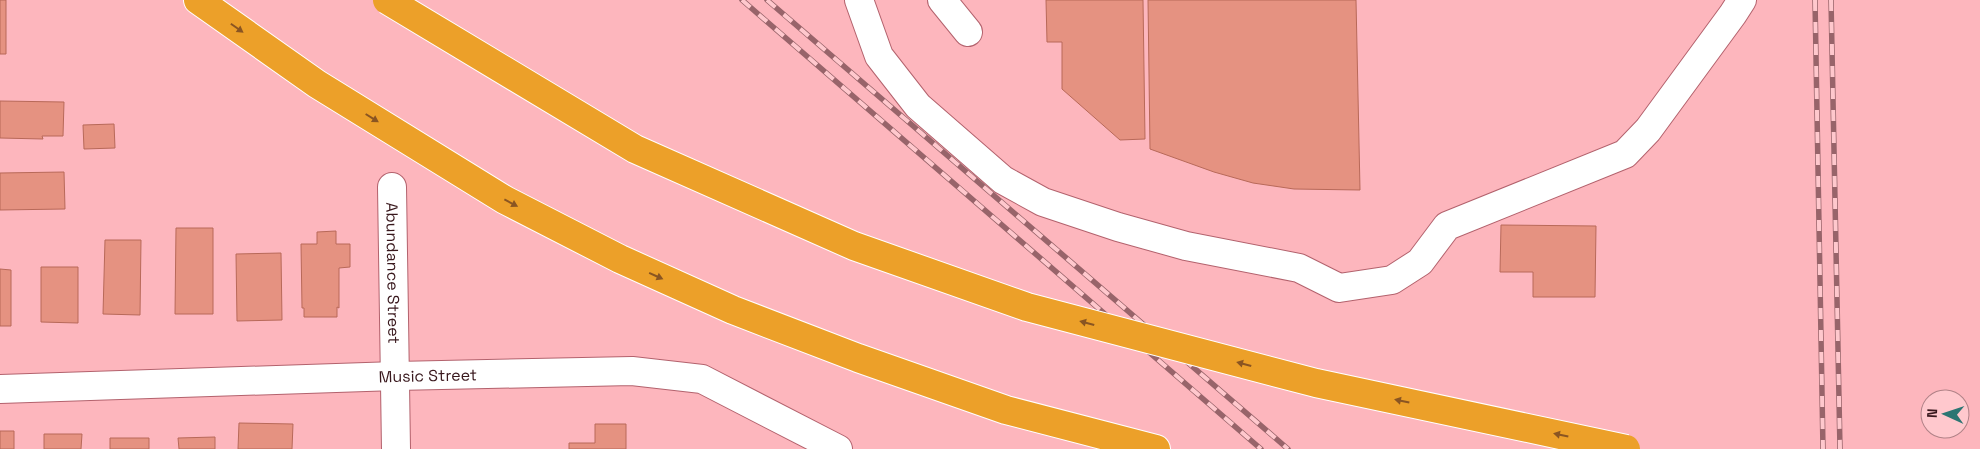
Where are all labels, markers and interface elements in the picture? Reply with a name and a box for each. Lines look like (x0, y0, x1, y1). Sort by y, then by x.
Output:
one-way arrow (231, 23, 244, 33)
one-way arrow (366, 114, 379, 123)
one-way arrow (504, 199, 519, 207)
street label: Abundance Street (381, 202, 404, 344)
one-way arrow (649, 272, 663, 280)
one-way arrow (1079, 319, 1094, 327)
one-way arrow (1236, 360, 1252, 368)
street label: Music Street (378, 364, 477, 388)
north arrow (1920, 389, 1970, 439)
one-way arrow (1395, 397, 1410, 405)
text: N (1923, 408, 1941, 418)
one-way arrow (1554, 431, 1569, 439)

